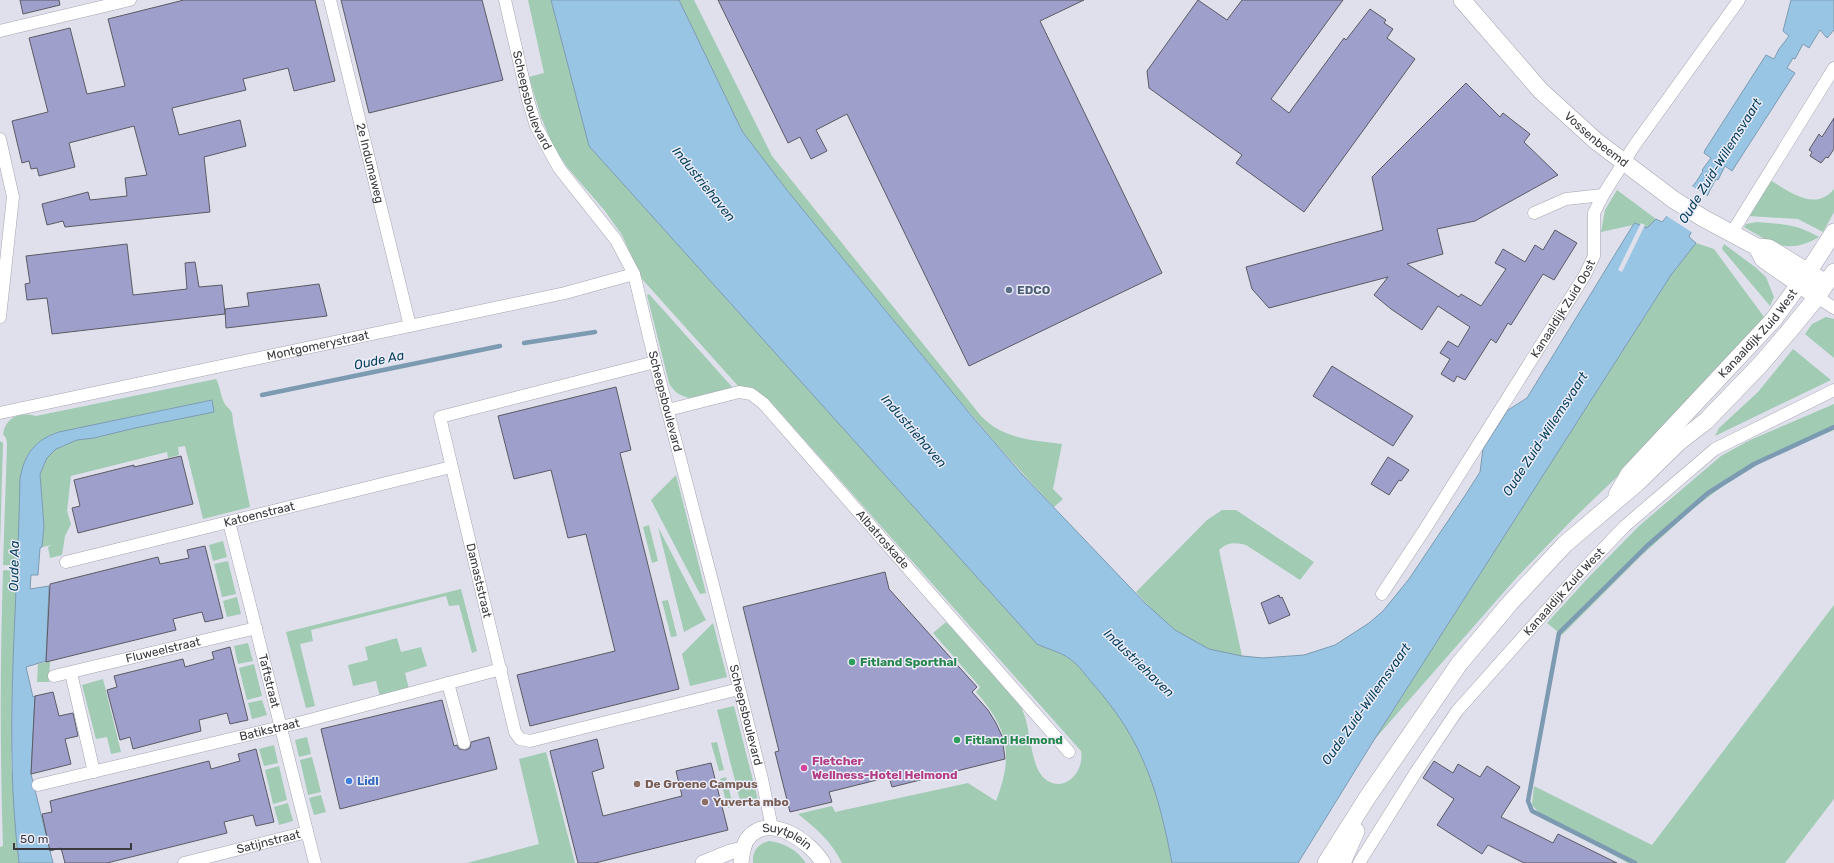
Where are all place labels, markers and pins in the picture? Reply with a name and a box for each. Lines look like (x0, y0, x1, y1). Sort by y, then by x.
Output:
place label: EDCO (1017, 283, 1050, 297)
marker: EDCO (1004, 285, 1014, 295)
place label: Fitland Sporthal (860, 655, 957, 669)
marker: Fitland Sporthal (847, 657, 857, 667)
place label: Fitland Helmond (965, 733, 1063, 747)
marker: Fitland Helmond (952, 735, 962, 745)
place label: Fletcher Wellness-Hotel Helmond (812, 754, 958, 782)
marker: Fletcher Wellness-Hotel Helmond (799, 763, 809, 773)
place label: Lidl (357, 774, 379, 788)
marker: Lidl (344, 776, 354, 786)
place label: De Groene Campus (645, 777, 758, 791)
marker: De Groene Campus (632, 779, 642, 789)
place label: Yuverta mbo (713, 795, 789, 809)
marker: Yuverta mbo (700, 797, 710, 807)

